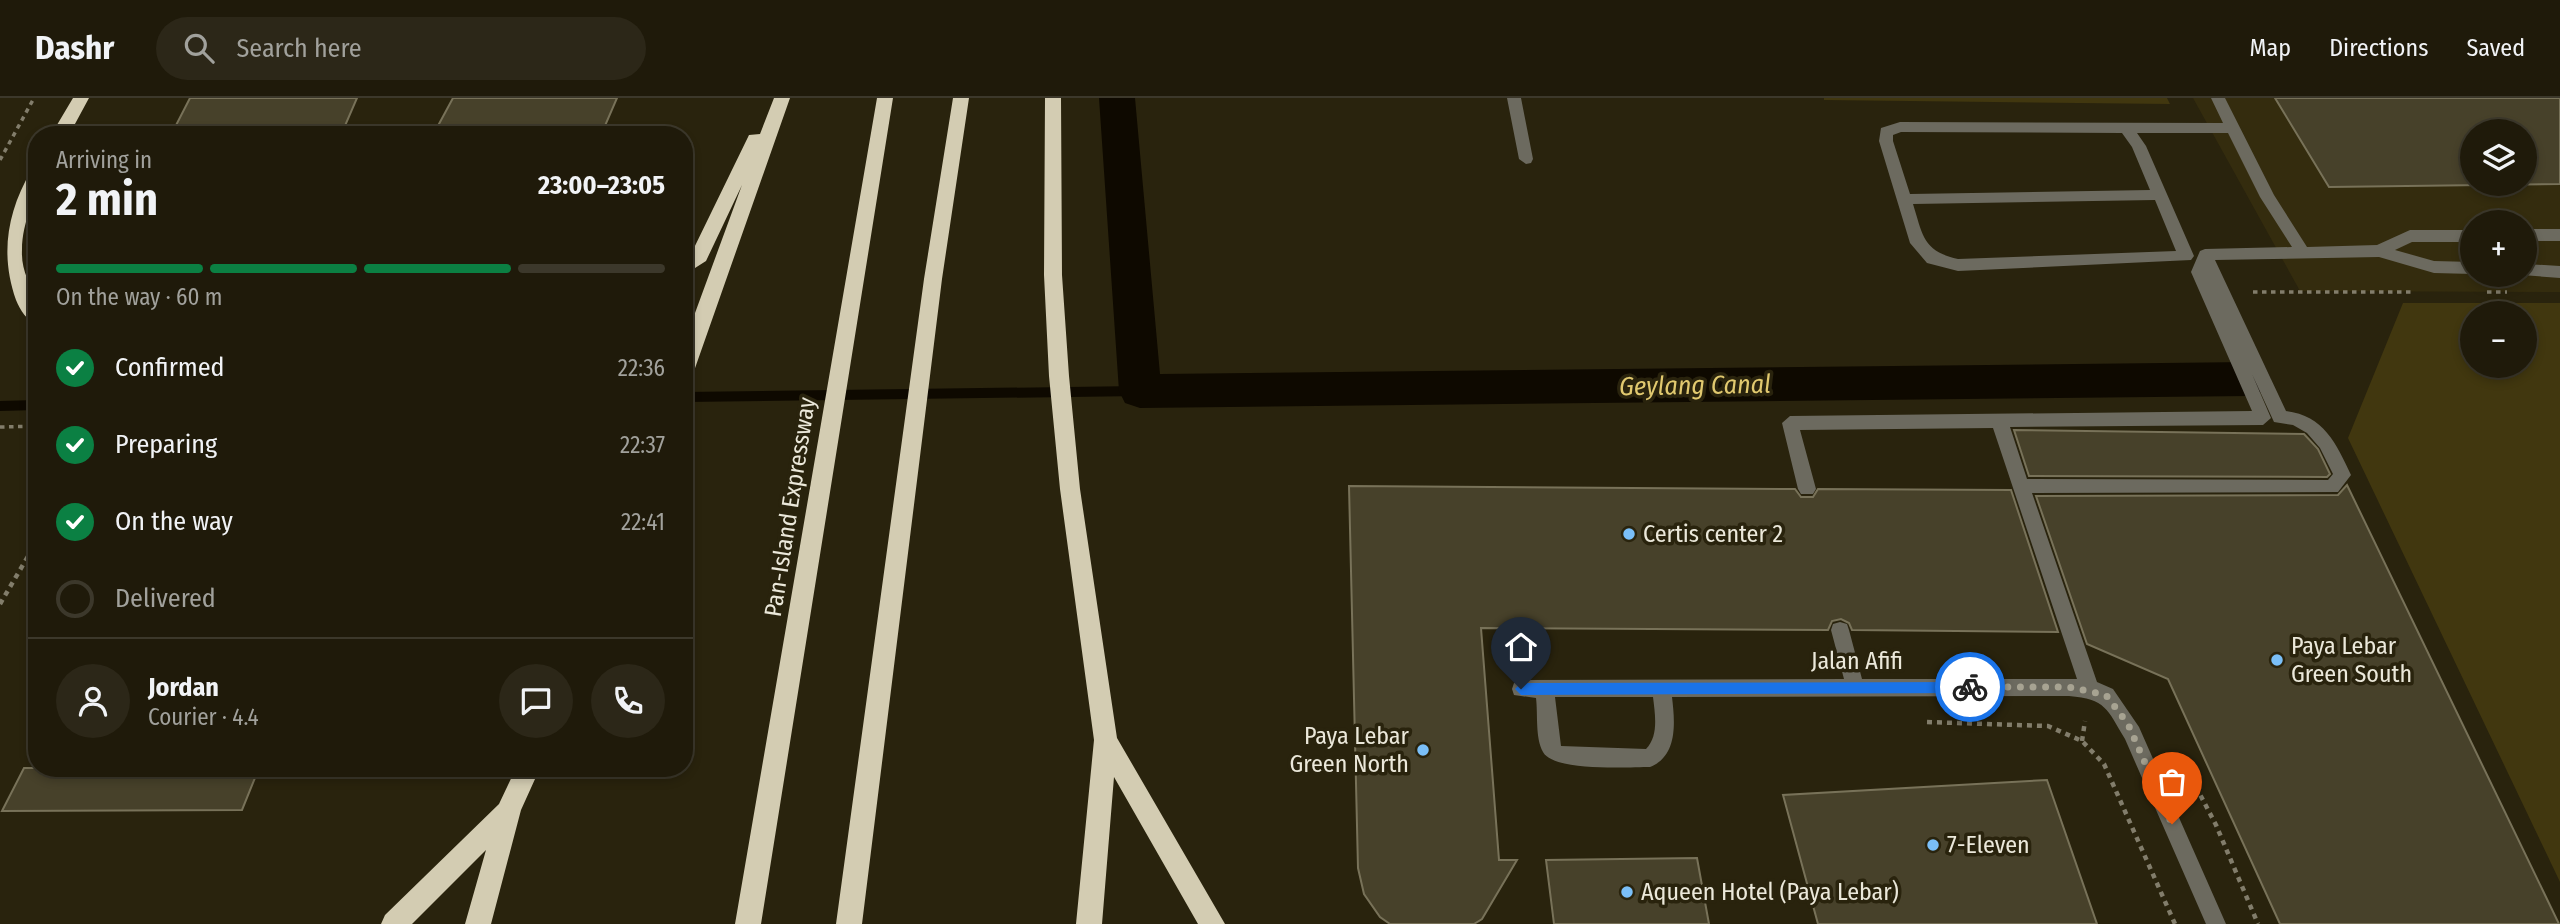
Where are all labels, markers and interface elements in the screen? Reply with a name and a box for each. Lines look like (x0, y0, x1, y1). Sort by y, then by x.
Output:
search box (156, 17, 646, 80)
text: Dashr (35, 28, 114, 68)
icon: search (180, 29, 218, 67)
text: Search here (236, 33, 362, 64)
text: Map (2250, 34, 2291, 62)
text: Directions (2329, 34, 2428, 62)
text: Saved (2466, 34, 2525, 62)
map controls (2460, 119, 2537, 378)
button: layers (2460, 119, 2537, 196)
text: Arriving in (56, 146, 152, 174)
text: 23:00–23:05 (538, 170, 665, 201)
text: 2 min (56, 172, 158, 227)
button: + (2460, 210, 2537, 287)
text: On the way · 60 m (56, 283, 223, 311)
button: − (2460, 301, 2537, 378)
icon: check (56, 349, 94, 387)
text: Confirmed (115, 352, 225, 383)
text: 22:36 (618, 354, 665, 382)
water label: Geylang Canal (1619, 369, 1771, 402)
street label: Pan-Island Expressway (759, 395, 821, 619)
icon: check (56, 426, 94, 464)
text: Preparing (115, 429, 217, 460)
text: 22:37 (620, 431, 665, 459)
icon: check (56, 503, 94, 541)
text: On the way (115, 506, 233, 537)
text: 22:41 (621, 508, 665, 536)
place label: Certis center 2 (1643, 520, 1783, 548)
marker: Certis center 2 (1621, 526, 1637, 542)
text: Delivered (115, 583, 216, 614)
pin (1491, 617, 1551, 689)
icon: home (1502, 628, 1540, 666)
place label: Paya Lebar Green South (2291, 632, 2412, 688)
street label: Jalan Afifi (1811, 647, 1903, 675)
courier (1935, 652, 2005, 722)
marker: Paya Lebar Green South (2269, 652, 2285, 668)
button: person (56, 664, 130, 738)
button: chat (499, 664, 573, 738)
button: phone (591, 664, 665, 738)
icon: bike (1951, 668, 1989, 706)
text: Jordan (148, 672, 219, 703)
text: Courier · 4.4 (148, 703, 259, 731)
place label: Paya Lebar Green North (1289, 722, 1410, 778)
marker: Paya Lebar Green North (1415, 742, 1431, 758)
pin (2142, 752, 2202, 824)
icon: bag (2153, 763, 2191, 801)
place label: 7-Eleven (1947, 831, 2030, 859)
marker: 7-Eleven (1925, 837, 1941, 853)
place label: Aqueen Hotel (Paya Lebar) (1641, 878, 1899, 906)
marker: Aqueen Hotel (Paya Lebar) (1619, 884, 1635, 900)

